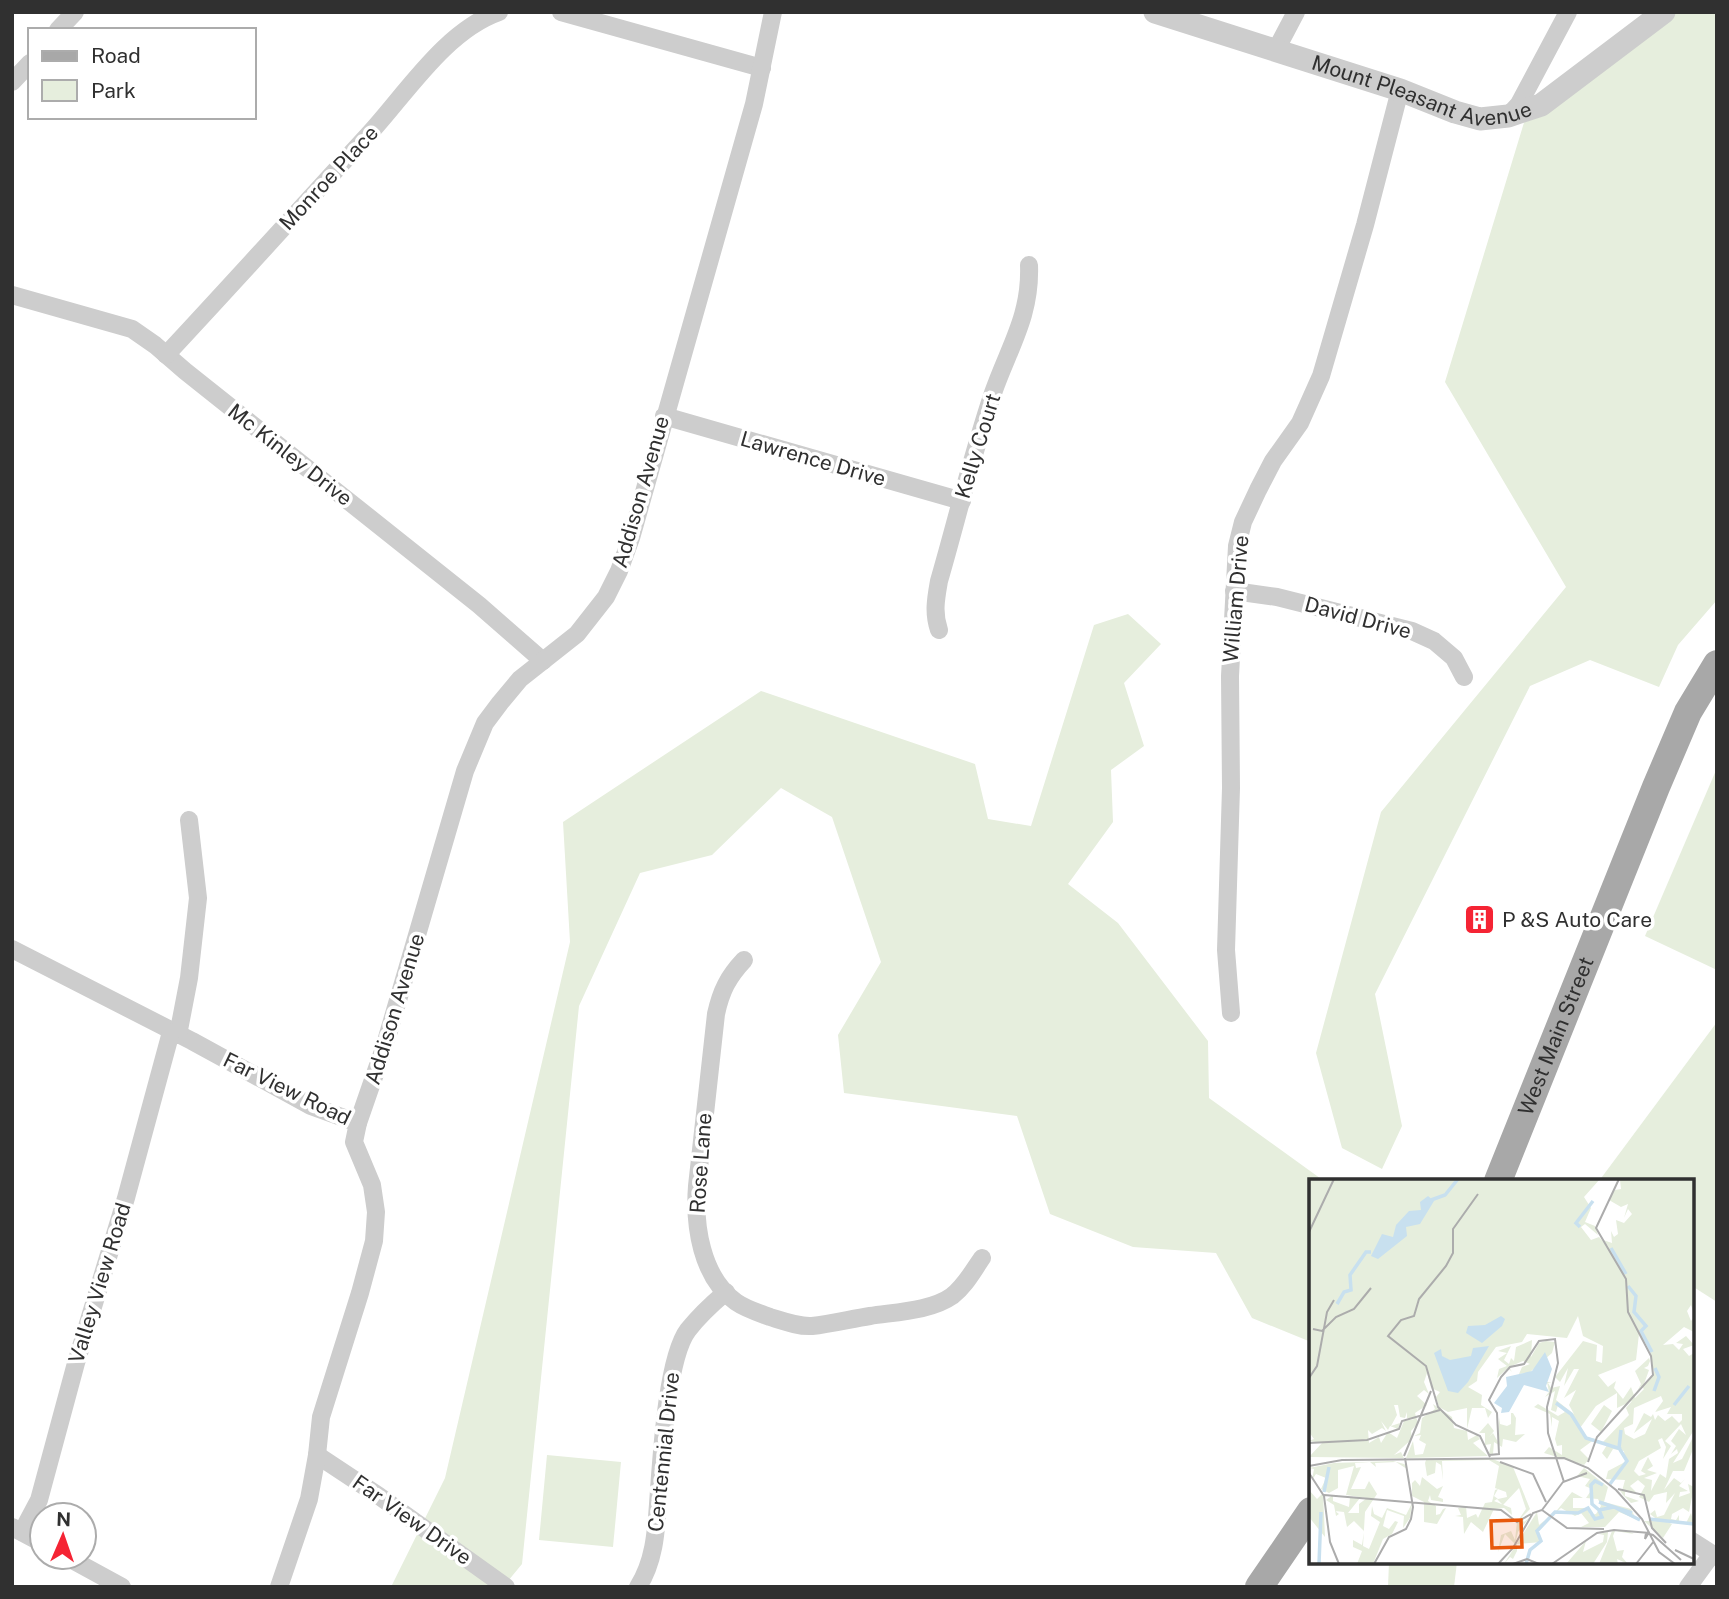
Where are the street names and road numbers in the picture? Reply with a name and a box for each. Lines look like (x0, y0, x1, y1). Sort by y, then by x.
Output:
street label: Mount Pleasant Avenue (1309, 50, 1535, 132)
street label: Monroe Place (274, 120, 383, 235)
street label: Kelly Court (950, 390, 1005, 501)
street label: Mc Kinley Drive (223, 398, 357, 511)
street label: Addison Avenue (607, 413, 674, 571)
street label: Lawrence Drive (738, 426, 889, 491)
street label: William Drive (1217, 534, 1254, 664)
street label: David Drive (1302, 591, 1414, 644)
street label: Addison Avenue (360, 930, 429, 1088)
street label: West Main Street (1513, 953, 1599, 1119)
street label: Far View Road (219, 1047, 355, 1130)
street label: Rose Lane (685, 1112, 716, 1214)
street label: Valley View Road (63, 1200, 136, 1366)
street label: Centennial Drive (643, 1371, 684, 1533)
street label: Far View Drive (348, 1469, 477, 1570)

